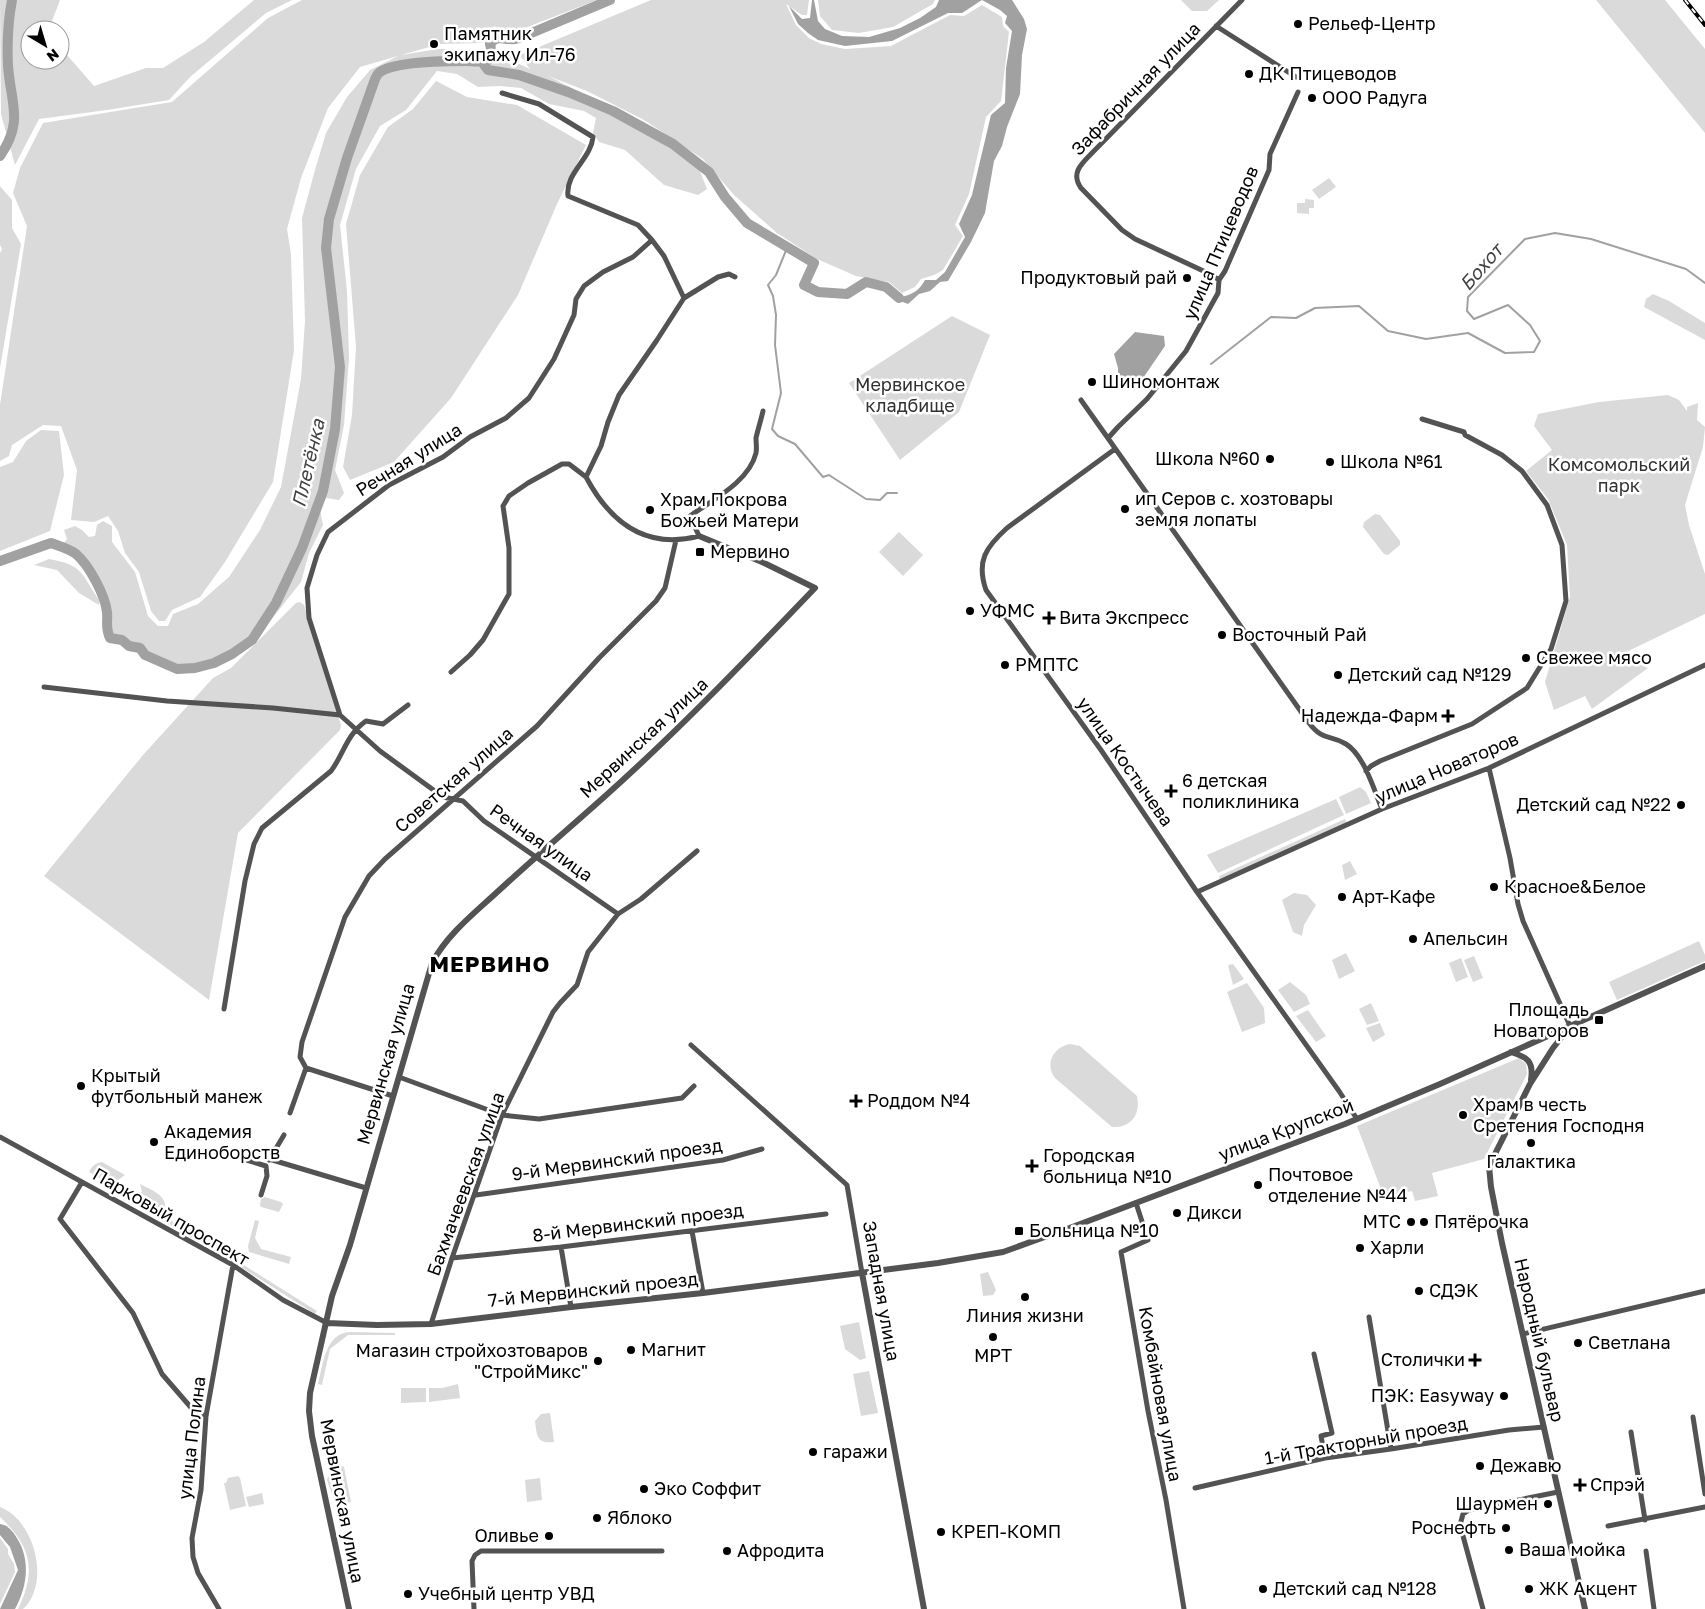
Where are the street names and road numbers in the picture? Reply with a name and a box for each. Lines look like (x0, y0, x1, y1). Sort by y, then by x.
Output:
street label: Зафабричная улица (1066, 17, 1205, 159)
street label: улица Птицеводов (1178, 162, 1262, 323)
street label: Речная улица (351, 418, 465, 500)
street label: Мервинская улица (575, 672, 712, 802)
street label: улица Костычева (1073, 693, 1179, 830)
street label: Советская улица (390, 722, 517, 837)
street label: улица Новаторов (1372, 727, 1521, 807)
street label: Речная улица (486, 799, 597, 886)
street label: Мервинская улица (351, 981, 419, 1147)
street label: Бахмачеевская улица (422, 1089, 509, 1279)
street label: улица Крупской (1215, 1093, 1356, 1165)
street label: 9-й Мервинский проезд (510, 1133, 724, 1185)
street label: Парковый проспект (89, 1162, 254, 1270)
street label: 8-й Мервинский проезд (531, 1198, 745, 1246)
street label: Западная улица (859, 1219, 905, 1363)
street label: Народный бульвар (1510, 1256, 1570, 1424)
street label: 7-й Мервинский проезд (487, 1267, 699, 1311)
street label: Комбайновая улица (1135, 1305, 1187, 1483)
street label: улица Полина (173, 1375, 209, 1501)
street label: 1-й Тракторный проезд (1263, 1411, 1469, 1469)
street label: Мервинская улица (316, 1417, 370, 1585)

